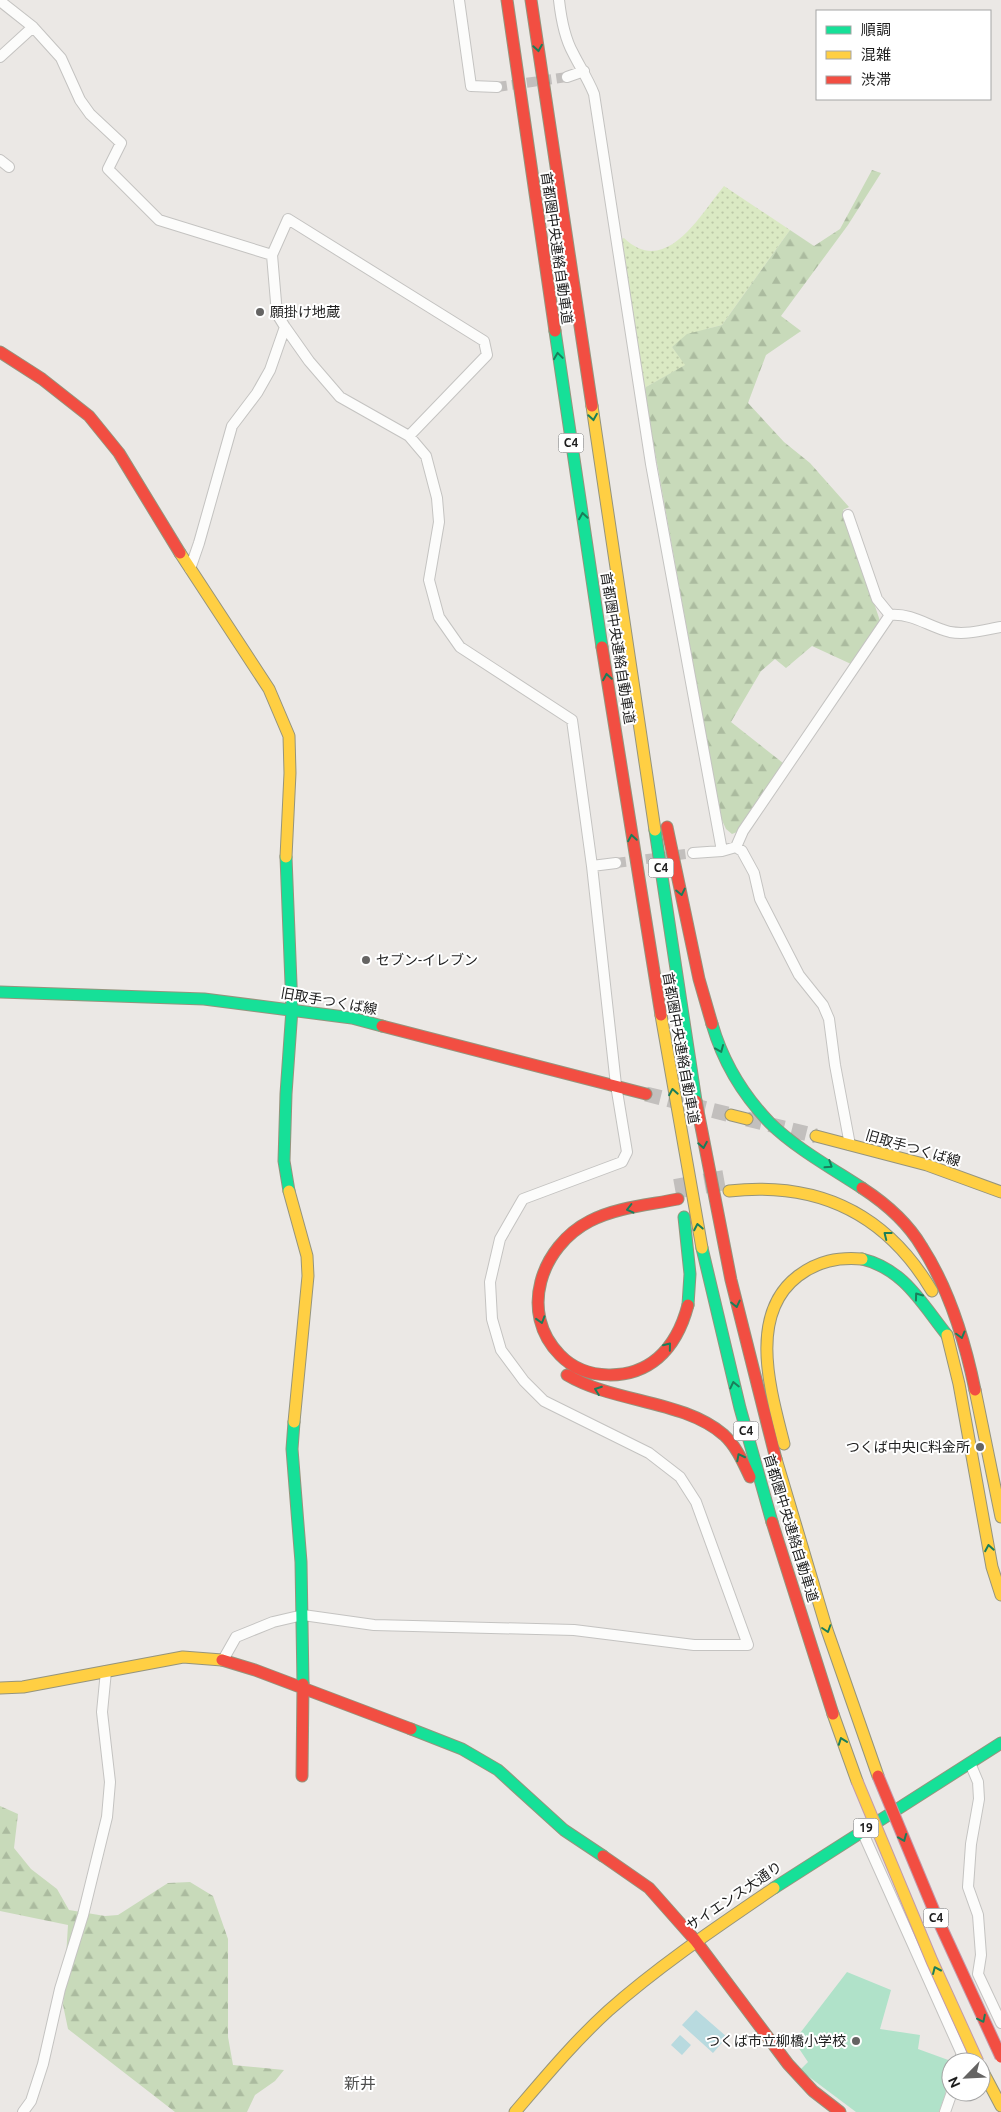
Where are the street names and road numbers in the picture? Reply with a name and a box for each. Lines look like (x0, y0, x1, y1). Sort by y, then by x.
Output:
street label: 首都圏中央連絡自動車道 (538, 171, 576, 325)
road number: C4 (558, 433, 584, 452)
street label: 首都圏中央連絡自動車道 (598, 571, 638, 725)
road number: C4 (648, 858, 674, 878)
street label: 首都圏中央連絡自動車道 (660, 971, 702, 1125)
street label: 旧取手つくば線 (279, 985, 379, 1017)
street label: 旧取手つくば線 (864, 1127, 962, 1169)
road number: C4 (734, 1422, 758, 1440)
street label: 首都圏中央連絡自動車道 (761, 1452, 821, 1604)
road number: 19 (854, 1819, 878, 1838)
street label: サイエンス大通り (683, 1858, 785, 1934)
road number: C4 (924, 1909, 948, 1928)

